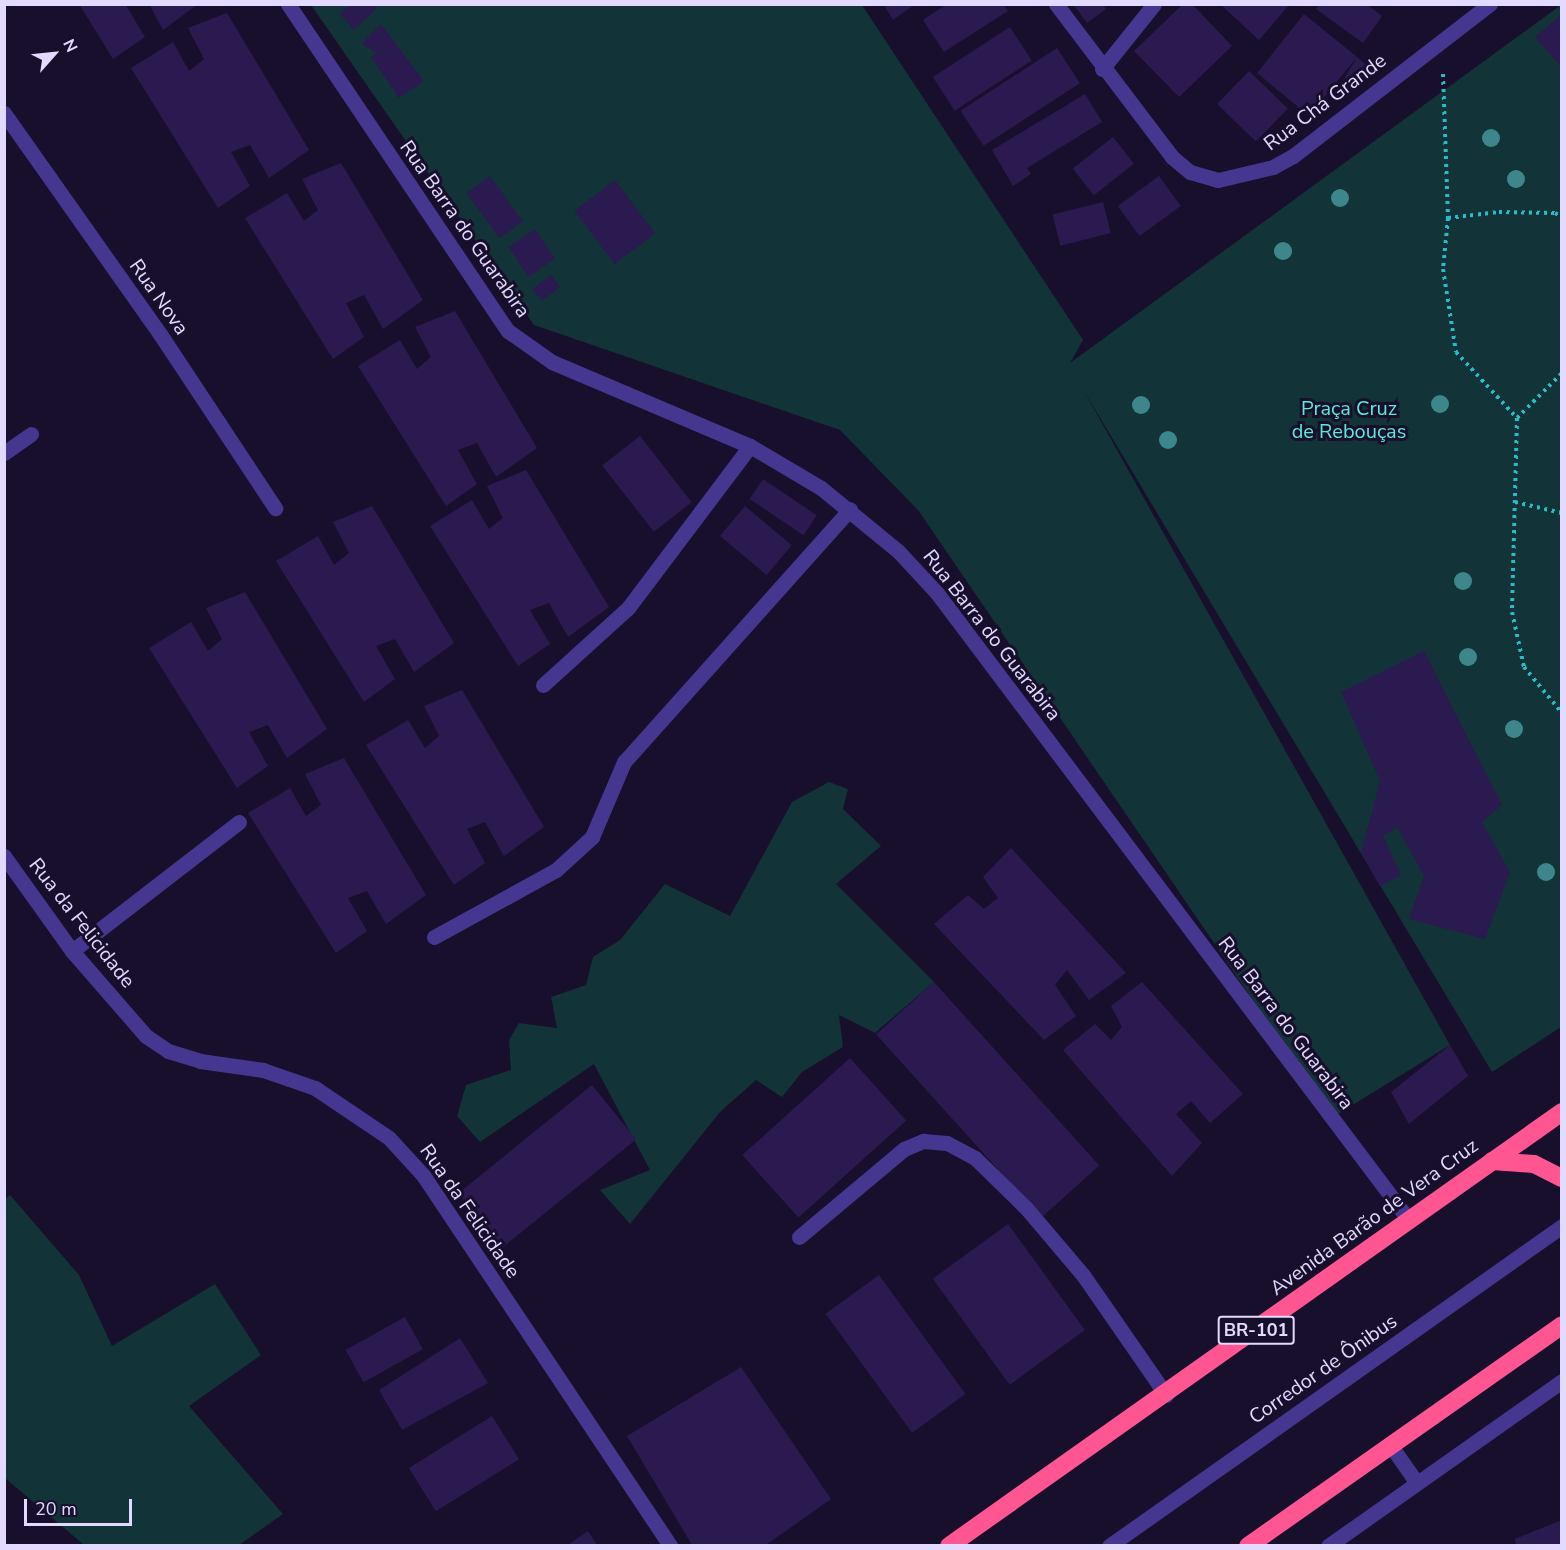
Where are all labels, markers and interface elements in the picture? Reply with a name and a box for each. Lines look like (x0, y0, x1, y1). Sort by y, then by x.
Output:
north arrow (24, 24, 84, 84)
text: N (58, 36, 83, 56)
street label: Rua Chá Grande (1259, 48, 1391, 156)
street label: Rua Barra do Guarabira (395, 136, 535, 322)
street label: Rua Nova (124, 255, 194, 339)
park label: Praça Cruz de Rebouças (1292, 397, 1406, 444)
street label: Rua Barra do Guarabira (918, 545, 1066, 725)
street label: Rua da Felicidade (24, 853, 140, 993)
street label: Rua Barra do Guarabira (1213, 932, 1359, 1114)
street label: Avenida Barão de Vera Cruz (1265, 1134, 1483, 1300)
street label: Rua da Felicidade (415, 1139, 525, 1283)
street label: Corredor de Ônibus (1244, 1309, 1402, 1429)
road number: BR-101 (1217, 1315, 1295, 1345)
scale bar (27, 1487, 135, 1525)
text: 20 m (35, 1497, 77, 1521)

